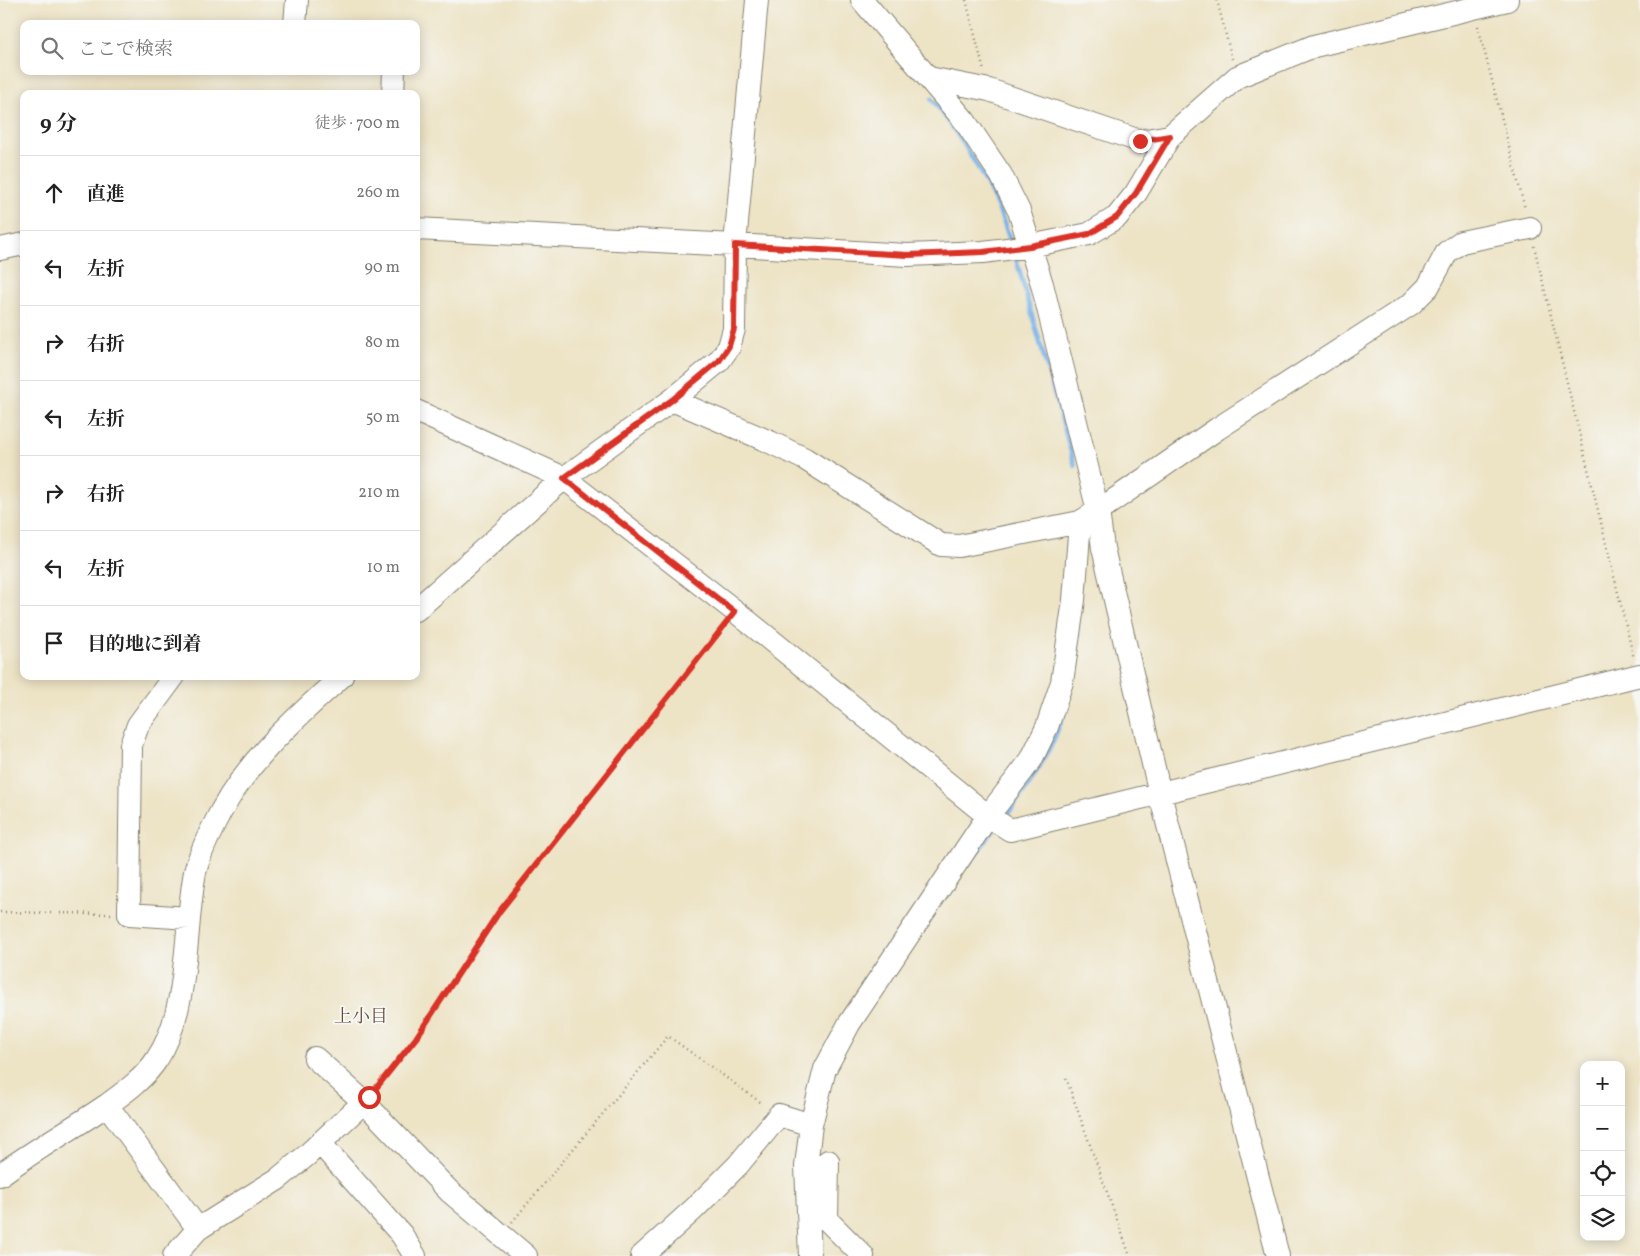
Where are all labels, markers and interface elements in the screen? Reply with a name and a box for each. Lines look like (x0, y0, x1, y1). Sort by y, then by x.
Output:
search box (20, 20, 420, 75)
icon: search (38, 34, 66, 62)
text: ここで検索 (78, 37, 173, 63)
text: 9 分 (40, 110, 77, 139)
text: 徒歩 · 700 m (314, 113, 400, 135)
route end (1129, 130, 1152, 153)
icon: ahead (40, 179, 68, 207)
text: 直進 (87, 182, 125, 208)
text: 260 m (356, 182, 400, 204)
icon: left (40, 254, 68, 282)
text: 左折 (87, 257, 125, 283)
text: 90 m (364, 257, 400, 279)
icon: right (40, 329, 68, 357)
text: 右折 (87, 332, 125, 358)
text: 80 m (365, 332, 400, 354)
icon: left (40, 404, 68, 432)
text: 左折 (87, 407, 125, 433)
text: 50 m (366, 407, 400, 429)
icon: right (40, 479, 68, 507)
text: 右折 (87, 482, 125, 508)
text: 210 m (358, 482, 400, 504)
icon: left (40, 554, 68, 582)
text: 左折 (87, 557, 125, 583)
text: 10 m (367, 557, 400, 579)
icon: arrive (40, 629, 68, 657)
text: 目的地に到着 (87, 632, 201, 658)
district label: 上小目 (334, 1005, 388, 1030)
map controls (1580, 1061, 1625, 1241)
button: + (1580, 1061, 1625, 1106)
route start (358, 1086, 381, 1109)
button: − (1580, 1106, 1625, 1151)
button: locate (1580, 1151, 1625, 1196)
button: layers (1580, 1196, 1625, 1241)

